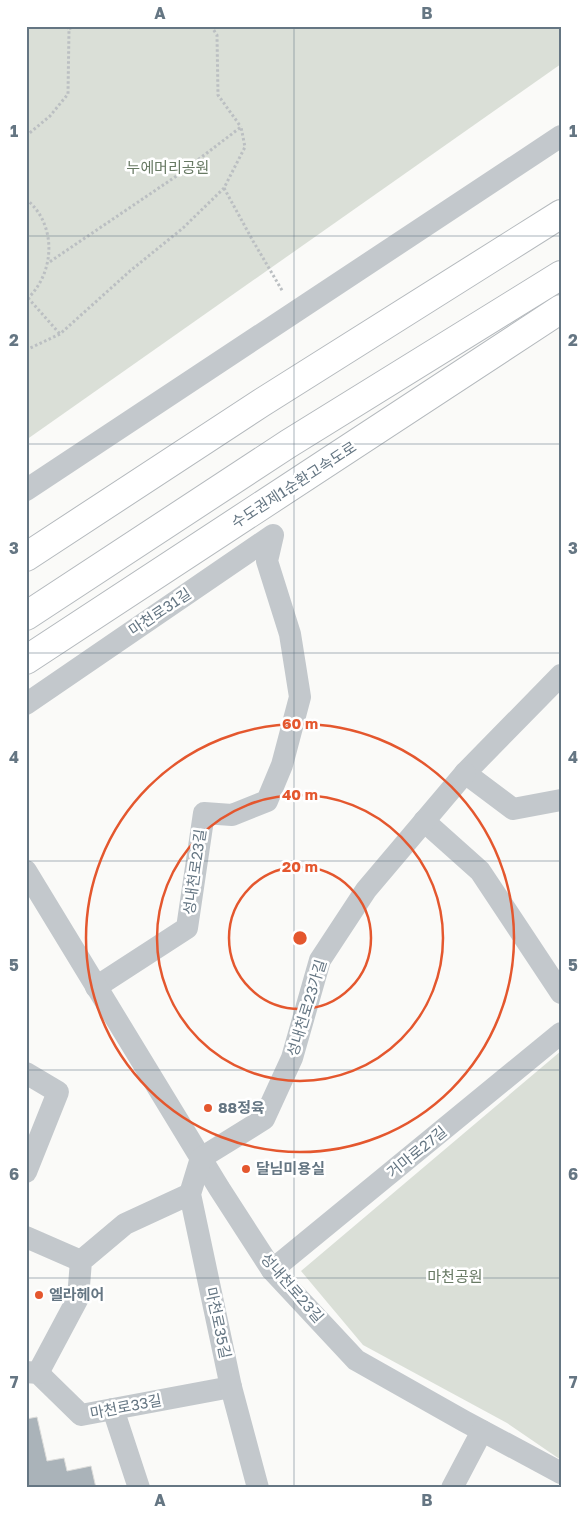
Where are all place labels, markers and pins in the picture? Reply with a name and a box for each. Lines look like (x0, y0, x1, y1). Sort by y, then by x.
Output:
centre of rings (291, 929, 309, 947)
place label: 88정육 (218, 1098, 265, 1116)
marker: 88정육 (202, 1102, 214, 1114)
place label: 달님미용실 (256, 1159, 325, 1177)
marker: 달님미용실 (240, 1163, 252, 1175)
place label: 엘라헤어 (49, 1285, 104, 1303)
marker: 엘라헤어 (33, 1289, 45, 1301)

